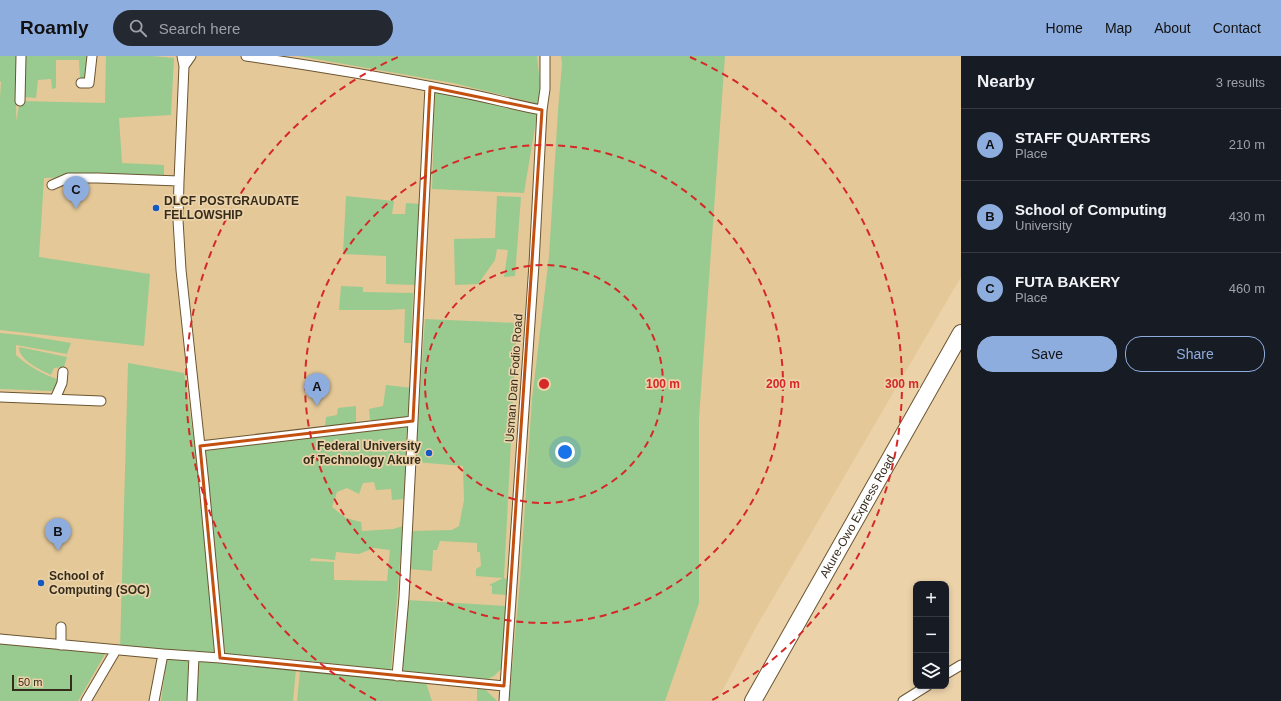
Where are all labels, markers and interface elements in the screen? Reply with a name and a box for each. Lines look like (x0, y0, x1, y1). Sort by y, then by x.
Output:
search box (113, 10, 393, 46)
text: Roamly (20, 17, 89, 38)
icon: search (127, 17, 149, 39)
text: Search here (159, 20, 240, 37)
text: Home (1046, 20, 1083, 36)
text: Map (1105, 20, 1132, 36)
text: About (1154, 20, 1191, 36)
text: Contact (1213, 20, 1261, 36)
text: Nearby (977, 72, 1035, 91)
text: 3 results (1216, 75, 1265, 90)
text: STAFF QUARTERS (1015, 129, 1151, 146)
text: A (985, 137, 995, 152)
text: 210 m (1229, 137, 1265, 152)
text: Place (1015, 146, 1048, 161)
pin: C (63, 176, 89, 209)
place label: DLCF POSTGRAUDATE FELLOWSHIP (164, 194, 299, 222)
text: School of Computing (1015, 201, 1167, 218)
marker: DLCF POSTGRAUDATE FELLOWSHIP (151, 203, 161, 213)
text: B (985, 209, 995, 224)
text: 430 m (1229, 209, 1265, 224)
text: University (1015, 218, 1072, 233)
text: FUTA BAKERY (1015, 273, 1120, 290)
text: C (985, 281, 995, 296)
text: 460 m (1229, 281, 1265, 296)
text: Place (1015, 290, 1048, 305)
street label: Usman Dan Fodio Road (503, 313, 525, 443)
button: Save (977, 336, 1117, 372)
button: Share (1125, 336, 1265, 372)
pin: A (304, 373, 330, 406)
centre of rings (537, 377, 551, 391)
text: 100 m (646, 377, 680, 391)
text: 200 m (766, 377, 800, 391)
text: 300 m (885, 377, 919, 391)
place label: Federal University of Technology Akure (303, 439, 421, 467)
your location (555, 442, 575, 462)
marker: Federal University of Technology Akure (424, 448, 434, 458)
street label: Akure-Owo Express Road (817, 453, 898, 580)
pin: B (45, 518, 71, 551)
place label: School of Computing (SOC) (49, 569, 150, 597)
marker: School of Computing (SOC) (36, 578, 46, 588)
map controls (913, 581, 949, 689)
button: + (913, 581, 949, 617)
button: − (913, 617, 949, 653)
button: layers (913, 653, 949, 689)
scale bar (12, 673, 72, 692)
text: 50 m (18, 676, 42, 688)

